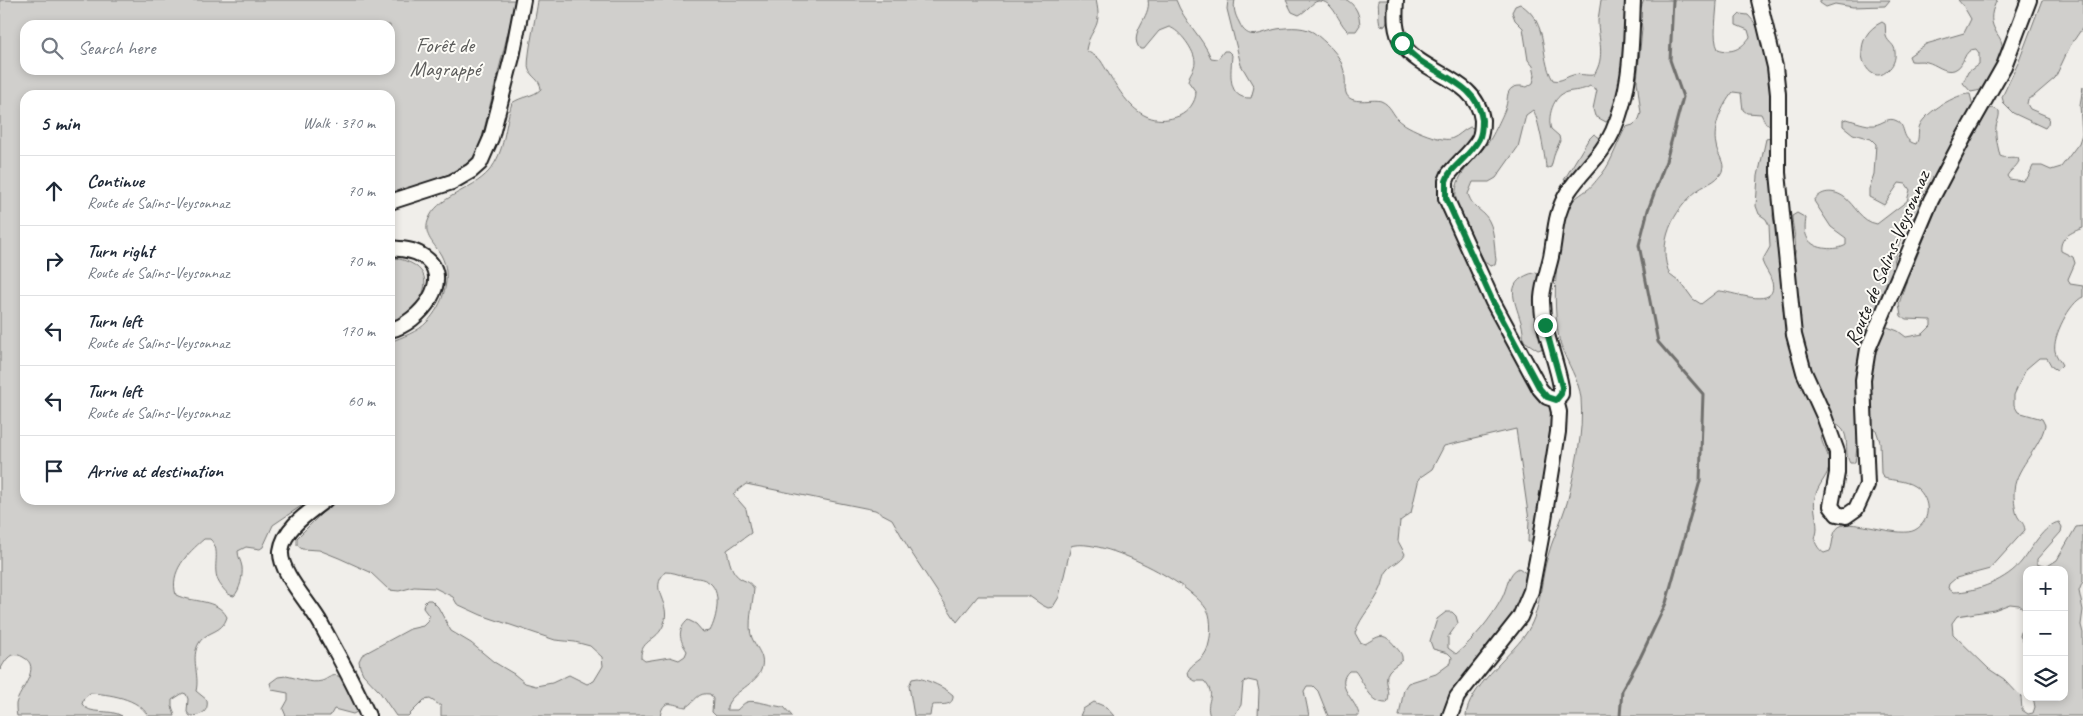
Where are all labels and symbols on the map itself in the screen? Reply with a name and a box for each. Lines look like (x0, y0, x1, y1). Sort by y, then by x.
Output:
park label: Forêt de Magrappé (410, 32, 483, 82)
route start (1391, 32, 1414, 55)
street label: Route de Salins-Veysonnaz (1838, 165, 1936, 349)
route end (1534, 314, 1557, 337)

